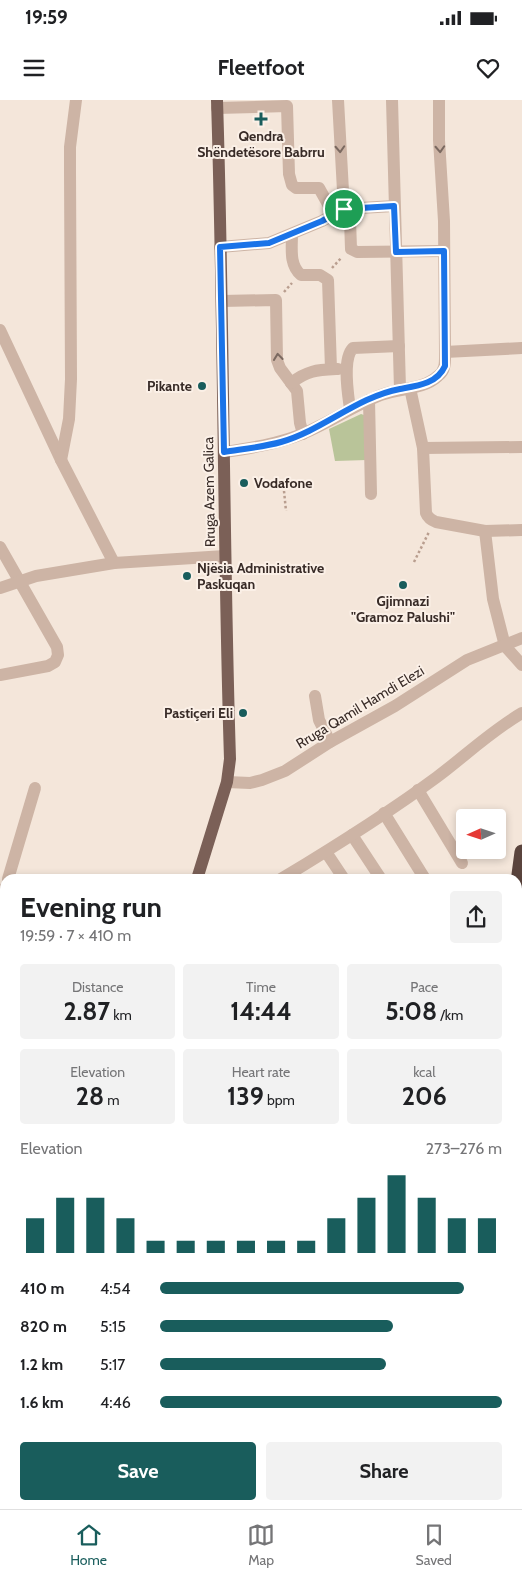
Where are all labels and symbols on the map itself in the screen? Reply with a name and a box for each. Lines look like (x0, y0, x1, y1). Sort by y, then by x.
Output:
marker: Qendra Shëndetësore Babrru (254, 112, 268, 126)
place label: Qendra Shëndetësore Babrru (197, 127, 325, 161)
one-way arrow (335, 145, 346, 153)
one-way arrow (434, 145, 445, 153)
pin (323, 188, 365, 230)
one-way arrow (273, 352, 284, 360)
place label: Pikante (147, 377, 192, 395)
marker: Pikante (196, 380, 208, 392)
street label: Rruga Azem Galica (199, 437, 219, 547)
place label: Vodafone (254, 474, 312, 492)
marker: Vodafone (238, 477, 250, 489)
place label: Njësia Administrative Paskuqan (197, 559, 324, 593)
marker: Njësia Administrative Paskuqan (181, 570, 193, 582)
marker: Gjimnazi "Gramoz Palushi" (397, 579, 409, 591)
place label: Gjimnazi "Gramoz Palushi" (351, 592, 455, 626)
street label: Rruga Qamil Hamdi Elezi (293, 662, 427, 752)
place label: Pastiçeri Eli (164, 704, 233, 722)
marker: Pastiçeri Eli (237, 707, 249, 719)
north arrow (456, 809, 506, 859)

